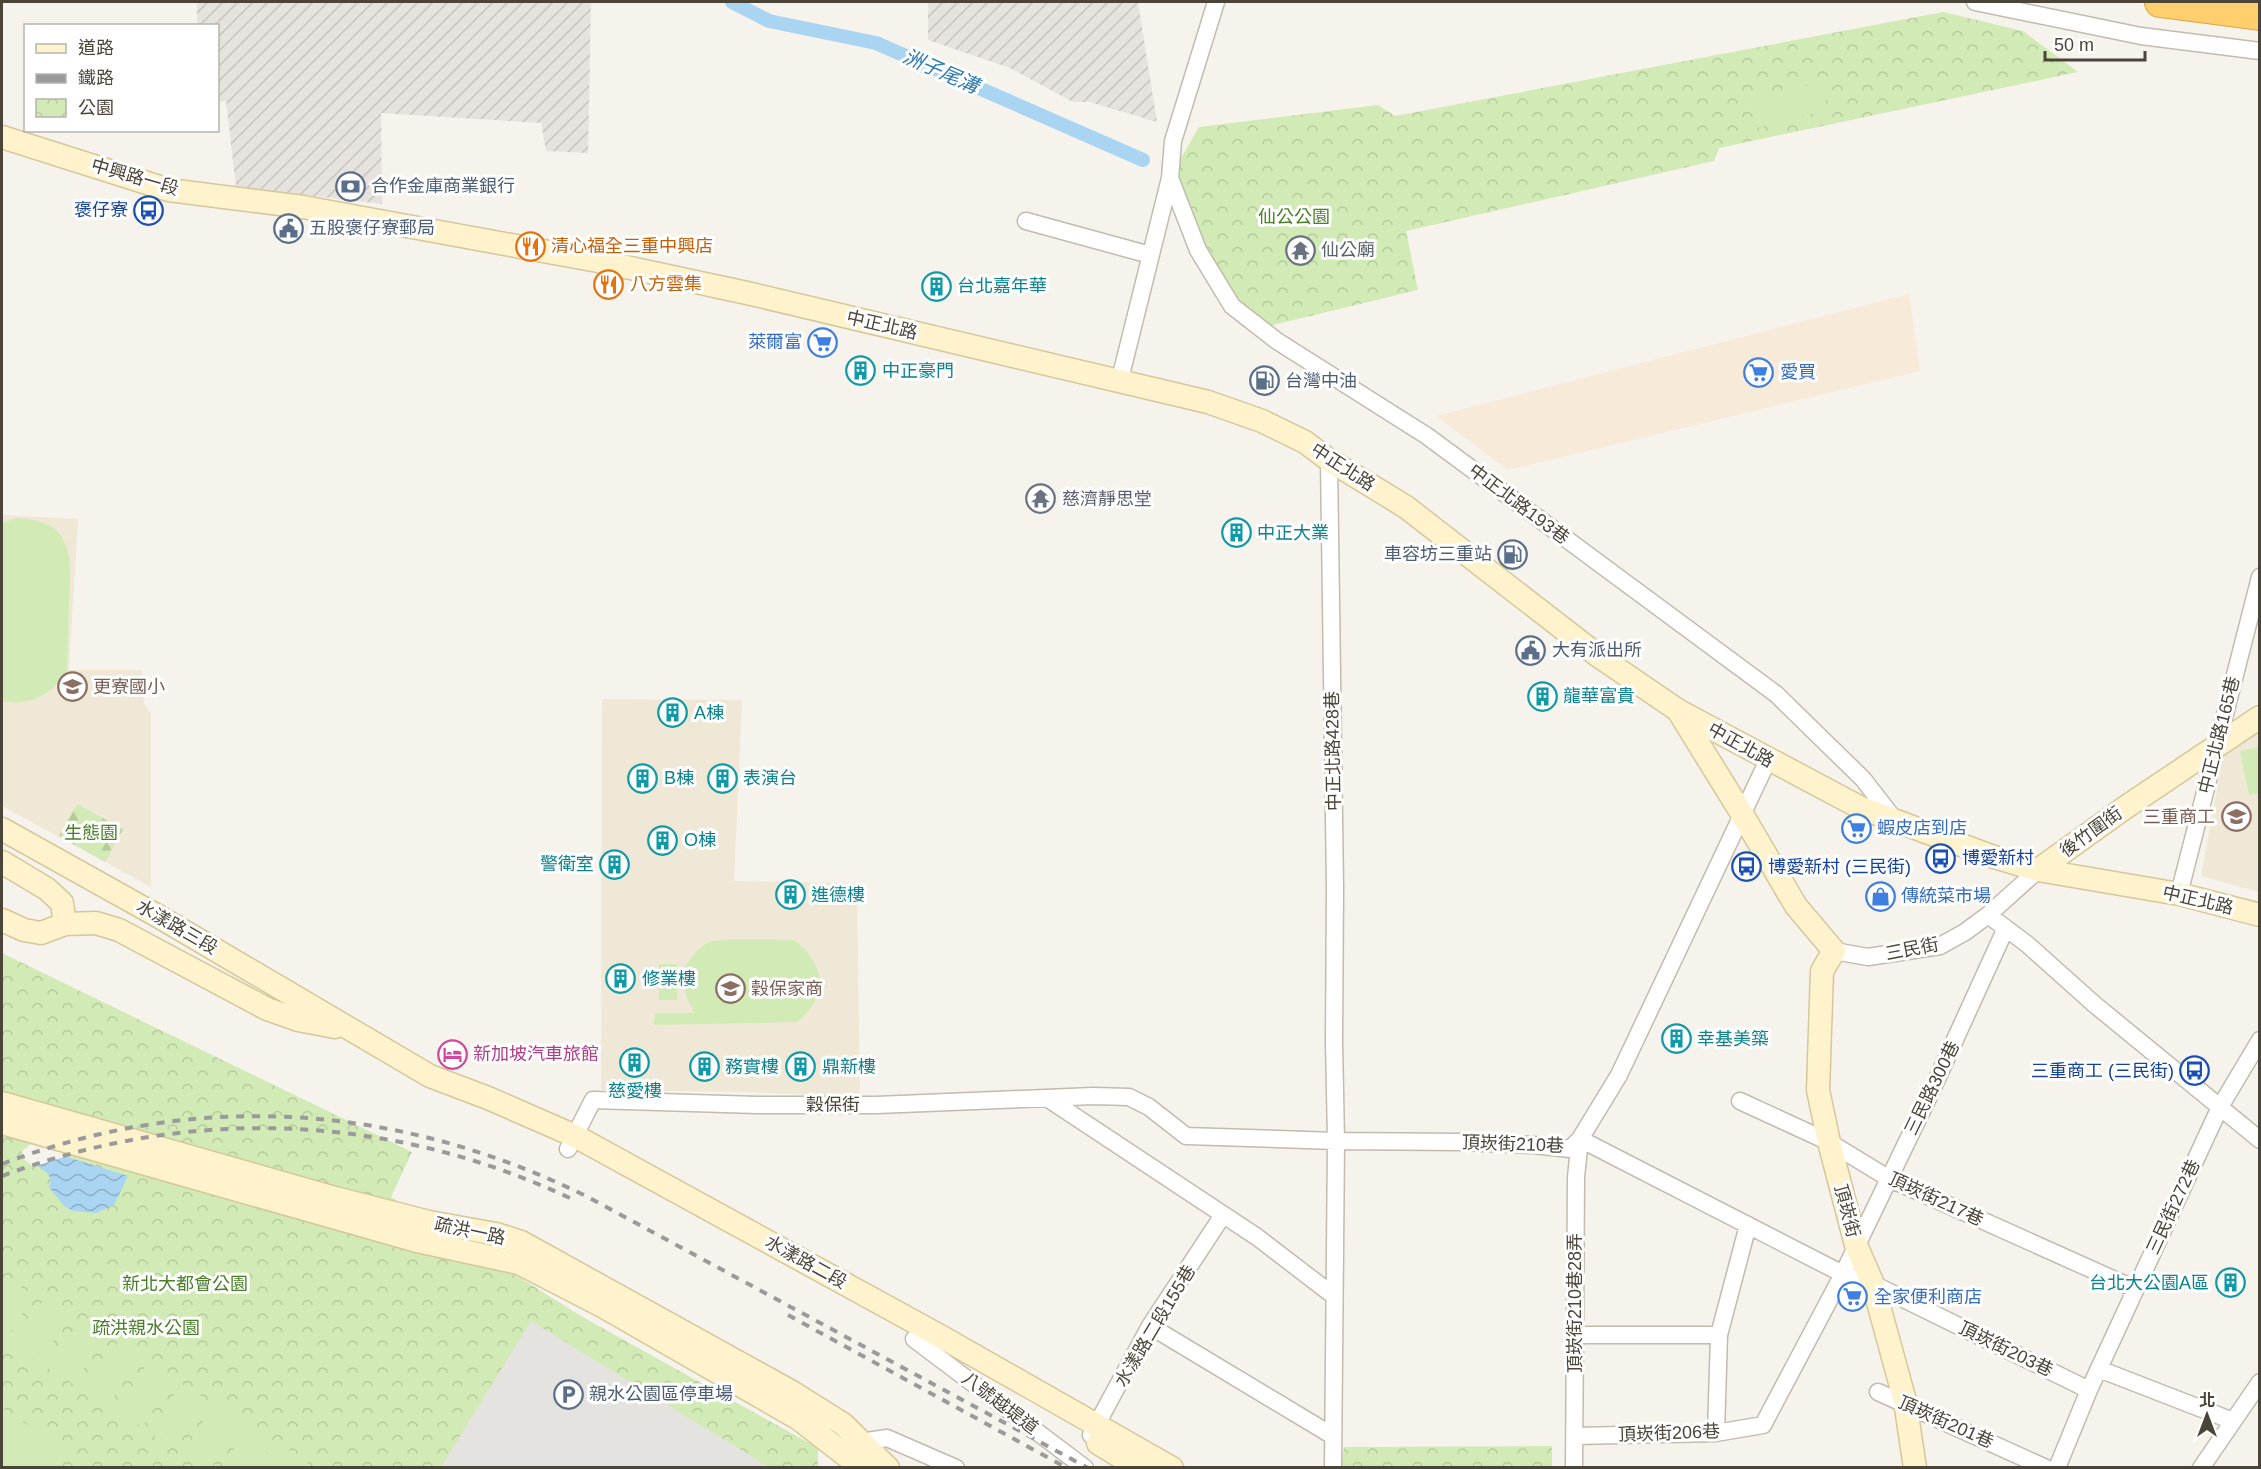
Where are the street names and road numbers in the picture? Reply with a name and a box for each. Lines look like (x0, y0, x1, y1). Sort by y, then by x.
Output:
street label: 中興路一段 (89, 155, 181, 199)
street label: 中正北路 (845, 307, 919, 343)
street label: 中正北路 (1307, 439, 1379, 495)
street label: 中正北路193巷 (1465, 460, 1573, 548)
street label: 中正北路165巷 (2195, 674, 2243, 796)
street label: 中正北路428巷 (1322, 691, 1344, 811)
street label: 中正北路 (1705, 719, 1777, 771)
street label: 後竹圍街 (2056, 803, 2126, 861)
street label: 中正北路 (2161, 882, 2235, 918)
street label: 水漾路三段 (133, 896, 221, 958)
street label: 三民街 (1884, 934, 1940, 964)
street label: 三民路300巷 (1901, 1038, 1963, 1138)
street label: 穀保街 (806, 1095, 860, 1115)
street label: 頂崁街210巷 (1462, 1132, 1564, 1156)
street label: 三民街272巷 (2142, 1157, 2204, 1257)
street label: 頂崁街217巷 (1886, 1168, 1986, 1230)
street label: 頂崁街 (1830, 1182, 1864, 1240)
street label: 疏洪一路 (433, 1214, 507, 1248)
street label: 水漾路二段 (762, 1231, 850, 1293)
street label: 頂崁街210巷28弄 (1565, 1233, 1585, 1373)
street label: 水漾路二段155巷 (1111, 1262, 1199, 1390)
street label: 頂崁街203巷 (1956, 1318, 2056, 1380)
street label: 八號越堤道 (958, 1368, 1042, 1438)
street label: 頂崁街201巷 (1895, 1392, 1997, 1452)
street label: 頂崁街206巷 (1618, 1421, 1720, 1445)

